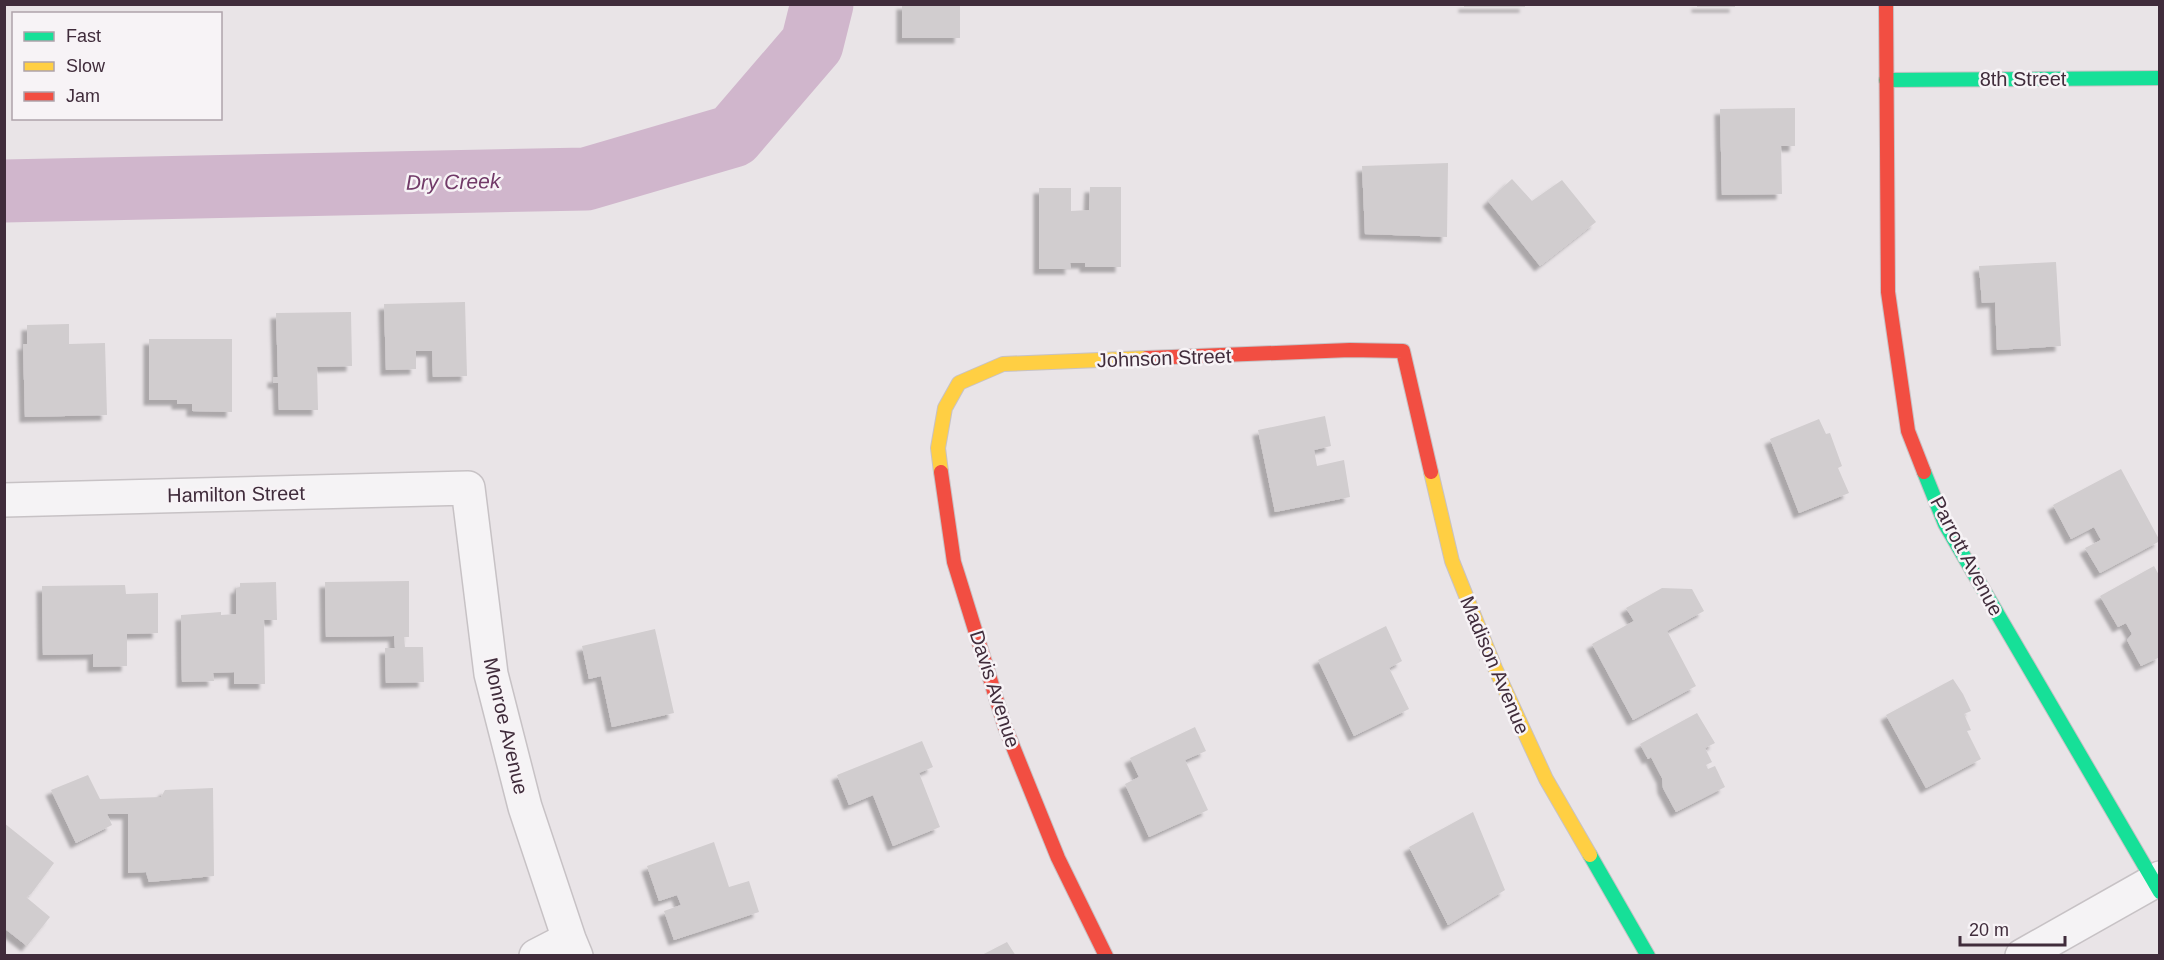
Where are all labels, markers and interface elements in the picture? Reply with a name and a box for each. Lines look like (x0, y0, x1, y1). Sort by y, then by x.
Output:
legend (12, 12, 222, 120)
text: Fast (66, 26, 101, 46)
text: Slow (66, 56, 106, 76)
street label: 8th Street (1980, 68, 2067, 90)
text: Jam (66, 86, 100, 106)
water label: Dry Creek (406, 169, 502, 194)
street label: Johnson Street (1096, 345, 1232, 371)
street label: Hamilton Street (167, 482, 306, 506)
street label: Parrott Avenue (1926, 493, 2008, 619)
street label: Madison Avenue (1456, 593, 1534, 737)
street label: Davis Avenue (966, 628, 1024, 750)
street label: Monroe Avenue (480, 655, 532, 797)
scale bar (1960, 909, 2065, 947)
text: 20 m (1969, 920, 2009, 940)

